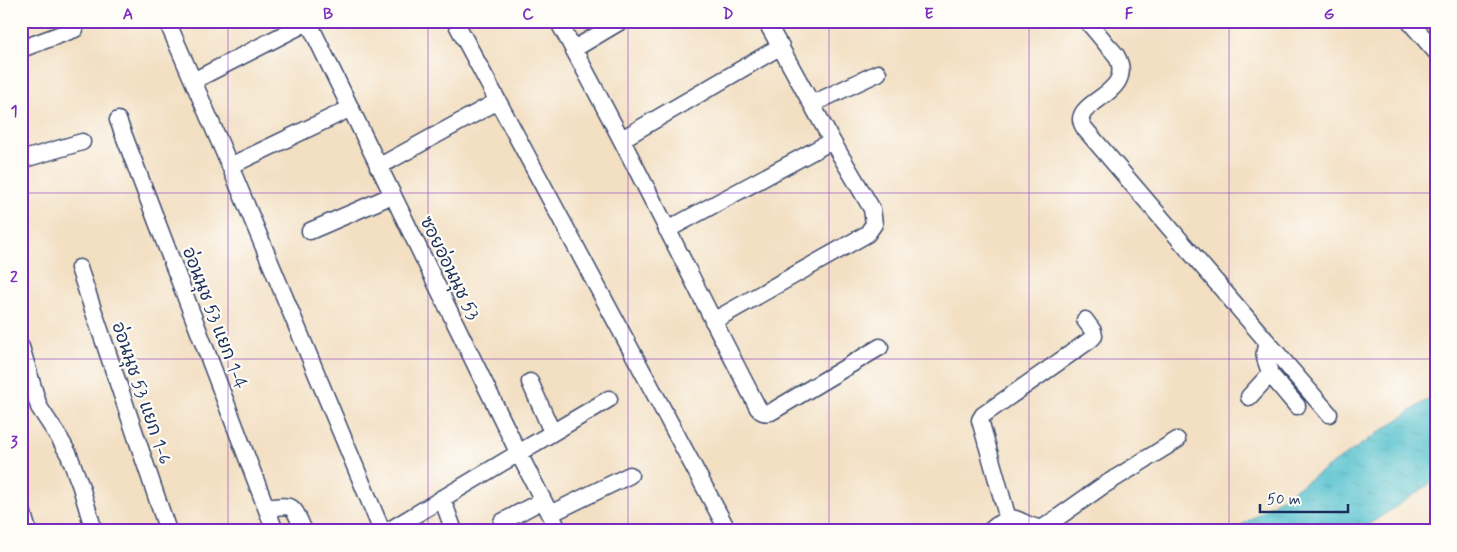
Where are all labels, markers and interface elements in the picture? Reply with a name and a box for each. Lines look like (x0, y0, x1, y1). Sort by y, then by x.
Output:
text: A (123, 4, 133, 25)
text: B (323, 4, 333, 25)
text: C (522, 4, 534, 25)
text: D (722, 4, 734, 25)
text: E (924, 4, 934, 25)
text: F (1125, 4, 1134, 25)
text: G (1324, 4, 1335, 25)
text: 1 (10, 101, 18, 122)
street label: ซอยอ่อนนุช 53 (413, 212, 486, 325)
street label: อ่อนนุช 53 แยก 1-4 (175, 244, 253, 393)
text: 2 (10, 267, 18, 288)
street label: อ่อนนุช 53 แยก 1-6 (105, 319, 178, 468)
text: 3 (10, 432, 18, 453)
scale bar (1260, 482, 1347, 514)
text: 50 m (1267, 490, 1301, 510)

